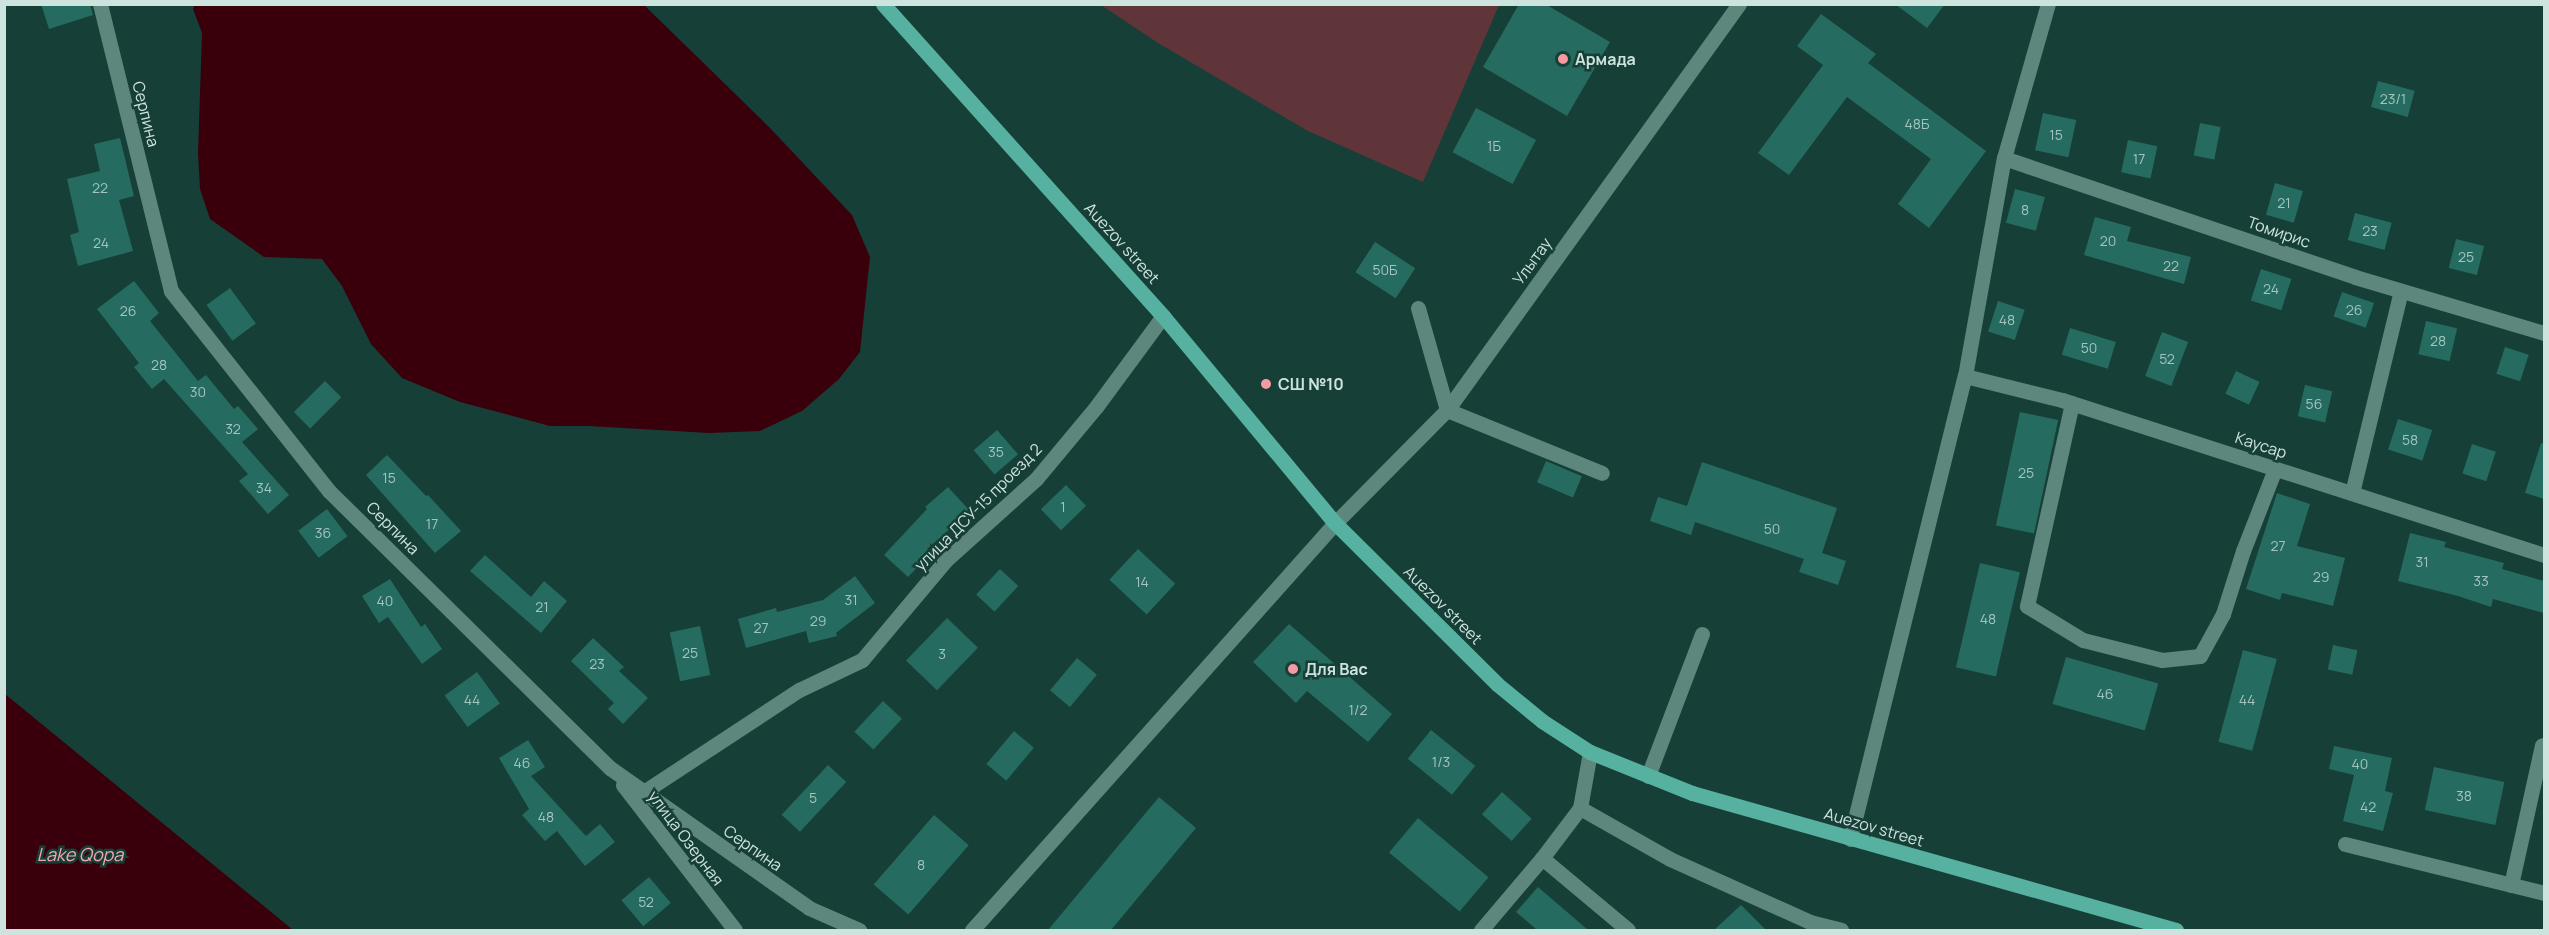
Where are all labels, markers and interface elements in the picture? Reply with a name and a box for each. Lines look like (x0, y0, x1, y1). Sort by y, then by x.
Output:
place label: Армада (1575, 49, 1636, 69)
marker: Армада (1556, 52, 1570, 66)
street label: Серпина (129, 79, 163, 149)
house number: 23/1 (2380, 91, 2406, 107)
house number: 48Б (1905, 116, 1929, 132)
house number: 15 (2049, 127, 2063, 143)
house number: 1Б (1487, 138, 1501, 154)
house number: 17 (2133, 151, 2145, 167)
house number: 22 (92, 180, 108, 196)
house number: 21 (2277, 195, 2291, 211)
street label: Auezov street (1080, 198, 1164, 288)
house number: 8 (2021, 202, 2029, 218)
street label: Томирис (2245, 212, 2313, 252)
house number: 23 (2362, 223, 2378, 239)
house number: 20 (2100, 233, 2116, 249)
street label: Улытау (1509, 234, 1555, 288)
house number: 24 (93, 235, 109, 251)
house number: 25 (2458, 249, 2474, 265)
house number: 22 (2163, 258, 2179, 274)
house number: 50Б (1372, 262, 1398, 278)
house number: 24 (2263, 281, 2279, 297)
house number: 26 (2346, 302, 2362, 318)
house number: 26 (120, 303, 136, 319)
house number: 48 (1999, 312, 2015, 328)
house number: 28 (2430, 333, 2446, 349)
house number: 50 (2081, 340, 2097, 356)
house number: 52 (2159, 351, 2175, 367)
house number: 28 (151, 357, 167, 373)
place label: СШ №10 (1278, 374, 1344, 394)
marker: СШ №10 (1259, 377, 1273, 391)
house number: 30 (190, 384, 206, 400)
house number: 56 (2306, 396, 2322, 412)
house number: 32 (225, 421, 241, 437)
street label: Каусар (2233, 428, 2289, 462)
house number: 58 (2402, 432, 2418, 448)
street label: улица ДСУ-15 проезд 2 (910, 439, 1046, 575)
house number: 35 (988, 444, 1004, 460)
house number: 25 (2018, 465, 2034, 481)
house number: 15 (382, 470, 396, 486)
house number: 34 (256, 480, 272, 496)
street label: Серпина (363, 498, 423, 558)
house number: 1 (1060, 499, 1066, 515)
house number: 17 (426, 516, 438, 532)
house number: 50 (1764, 521, 1780, 537)
house number: 36 (315, 525, 331, 541)
house number: 27 (2270, 538, 2286, 554)
house number: 31 (2415, 554, 2429, 570)
street label: Auezov street (1400, 562, 1486, 648)
house number: 29 (2313, 569, 2329, 585)
house number: 33 (2473, 573, 2489, 589)
house number: 14 (1135, 574, 1149, 590)
house number: 31 (844, 592, 858, 608)
house number: 40 (377, 593, 393, 609)
house number: 21 (535, 599, 549, 615)
house number: 48 (1980, 611, 1996, 627)
house number: 29 (810, 613, 826, 629)
house number: 27 (753, 620, 769, 636)
house number: 25 (682, 645, 698, 661)
house number: 3 (938, 646, 946, 662)
house number: 23 (589, 656, 605, 672)
place label: Для Вас (1305, 659, 1368, 679)
marker: Для Вас (1286, 662, 1300, 676)
house number: 46 (2097, 686, 2113, 702)
house number: 44 (464, 692, 480, 708)
house number: 44 (2239, 692, 2255, 708)
house number: 1/2 (1349, 702, 1367, 718)
house number: 1/3 (1432, 754, 1450, 770)
house number: 46 (514, 755, 530, 771)
house number: 40 (2352, 756, 2368, 772)
street label: улица Озерная (644, 787, 728, 889)
house number: 38 (2456, 788, 2472, 804)
house number: 5 (809, 790, 817, 806)
house number: 42 (2360, 799, 2376, 815)
street label: Auezov street (1822, 804, 1926, 850)
house number: 48 (538, 809, 554, 825)
street label: Серпина (720, 821, 786, 875)
water label: Lake Qopa (37, 843, 123, 865)
house number: 8 (917, 857, 925, 873)
house number: 52 (638, 894, 654, 910)

